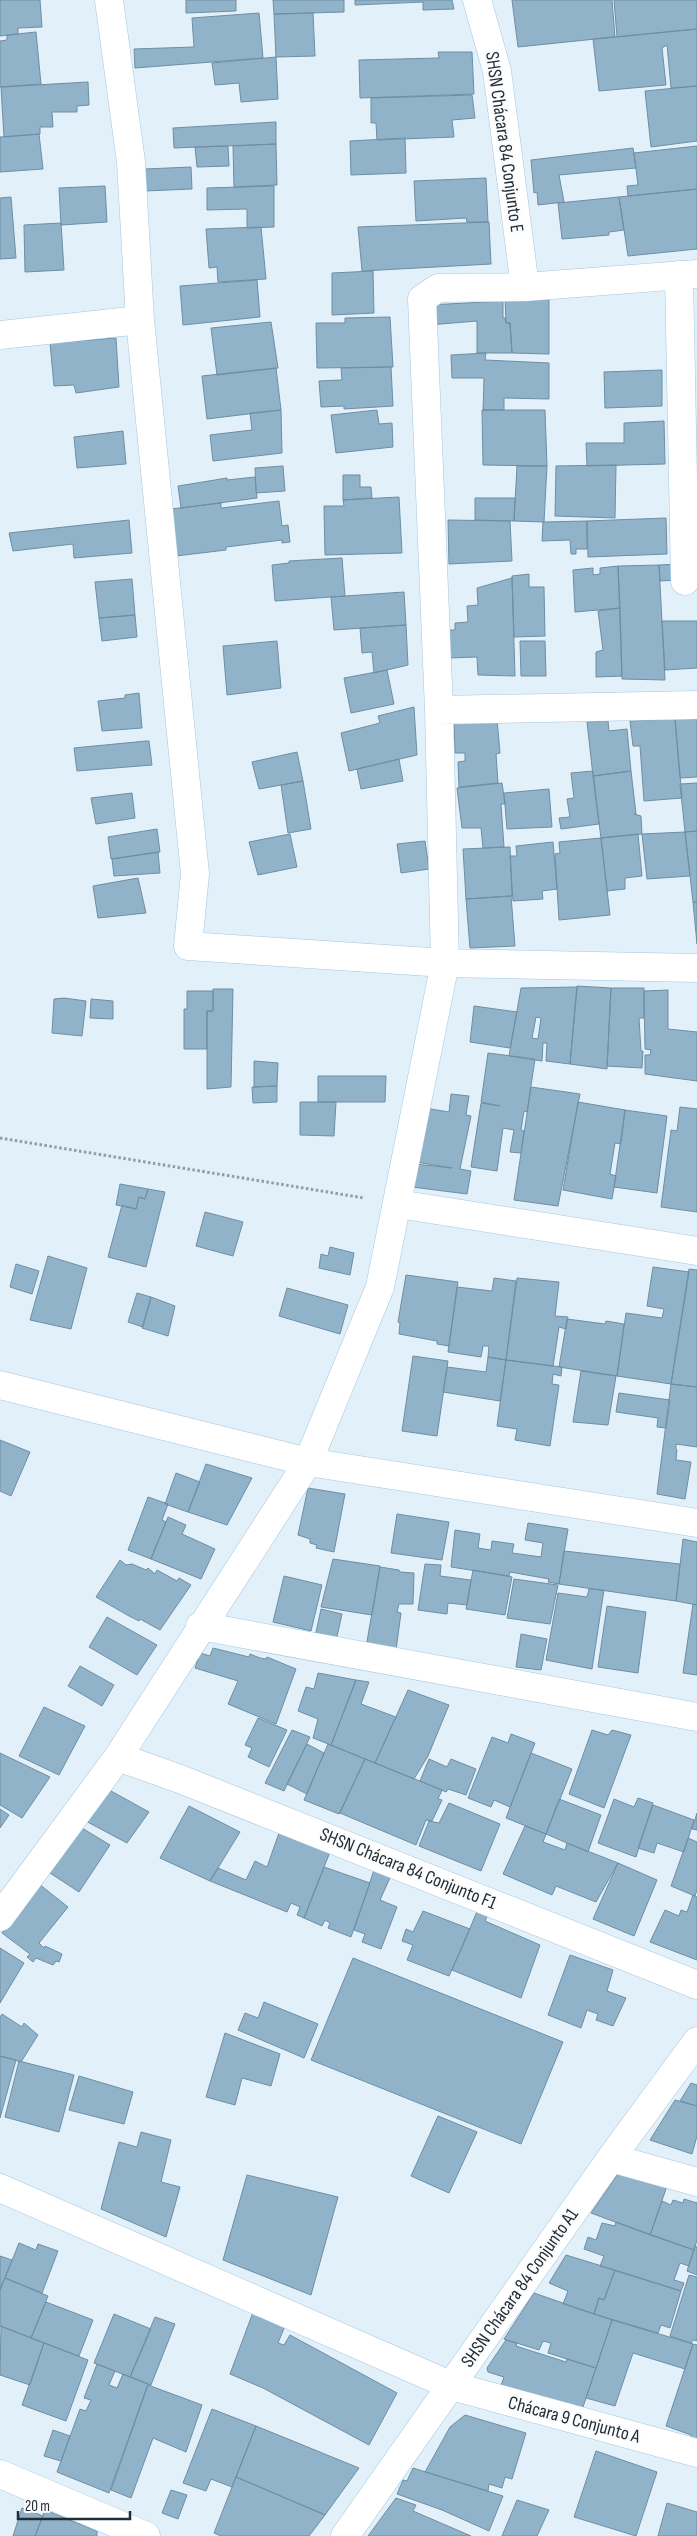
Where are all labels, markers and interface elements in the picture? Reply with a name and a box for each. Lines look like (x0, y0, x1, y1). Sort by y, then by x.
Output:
street label: SHSN Chácara 84 Conjunto E (480, 50, 528, 234)
street label: SHSN Chácara 84 Conjunto F1 (316, 1823, 500, 1915)
street label: SHSN Chácara 84 Conjunto A1 (456, 2204, 584, 2372)
street label: Chácara 9 Conjunto A (506, 2391, 643, 2449)
scale bar (18, 2488, 130, 2520)
text: 20 m (25, 2497, 50, 2516)

